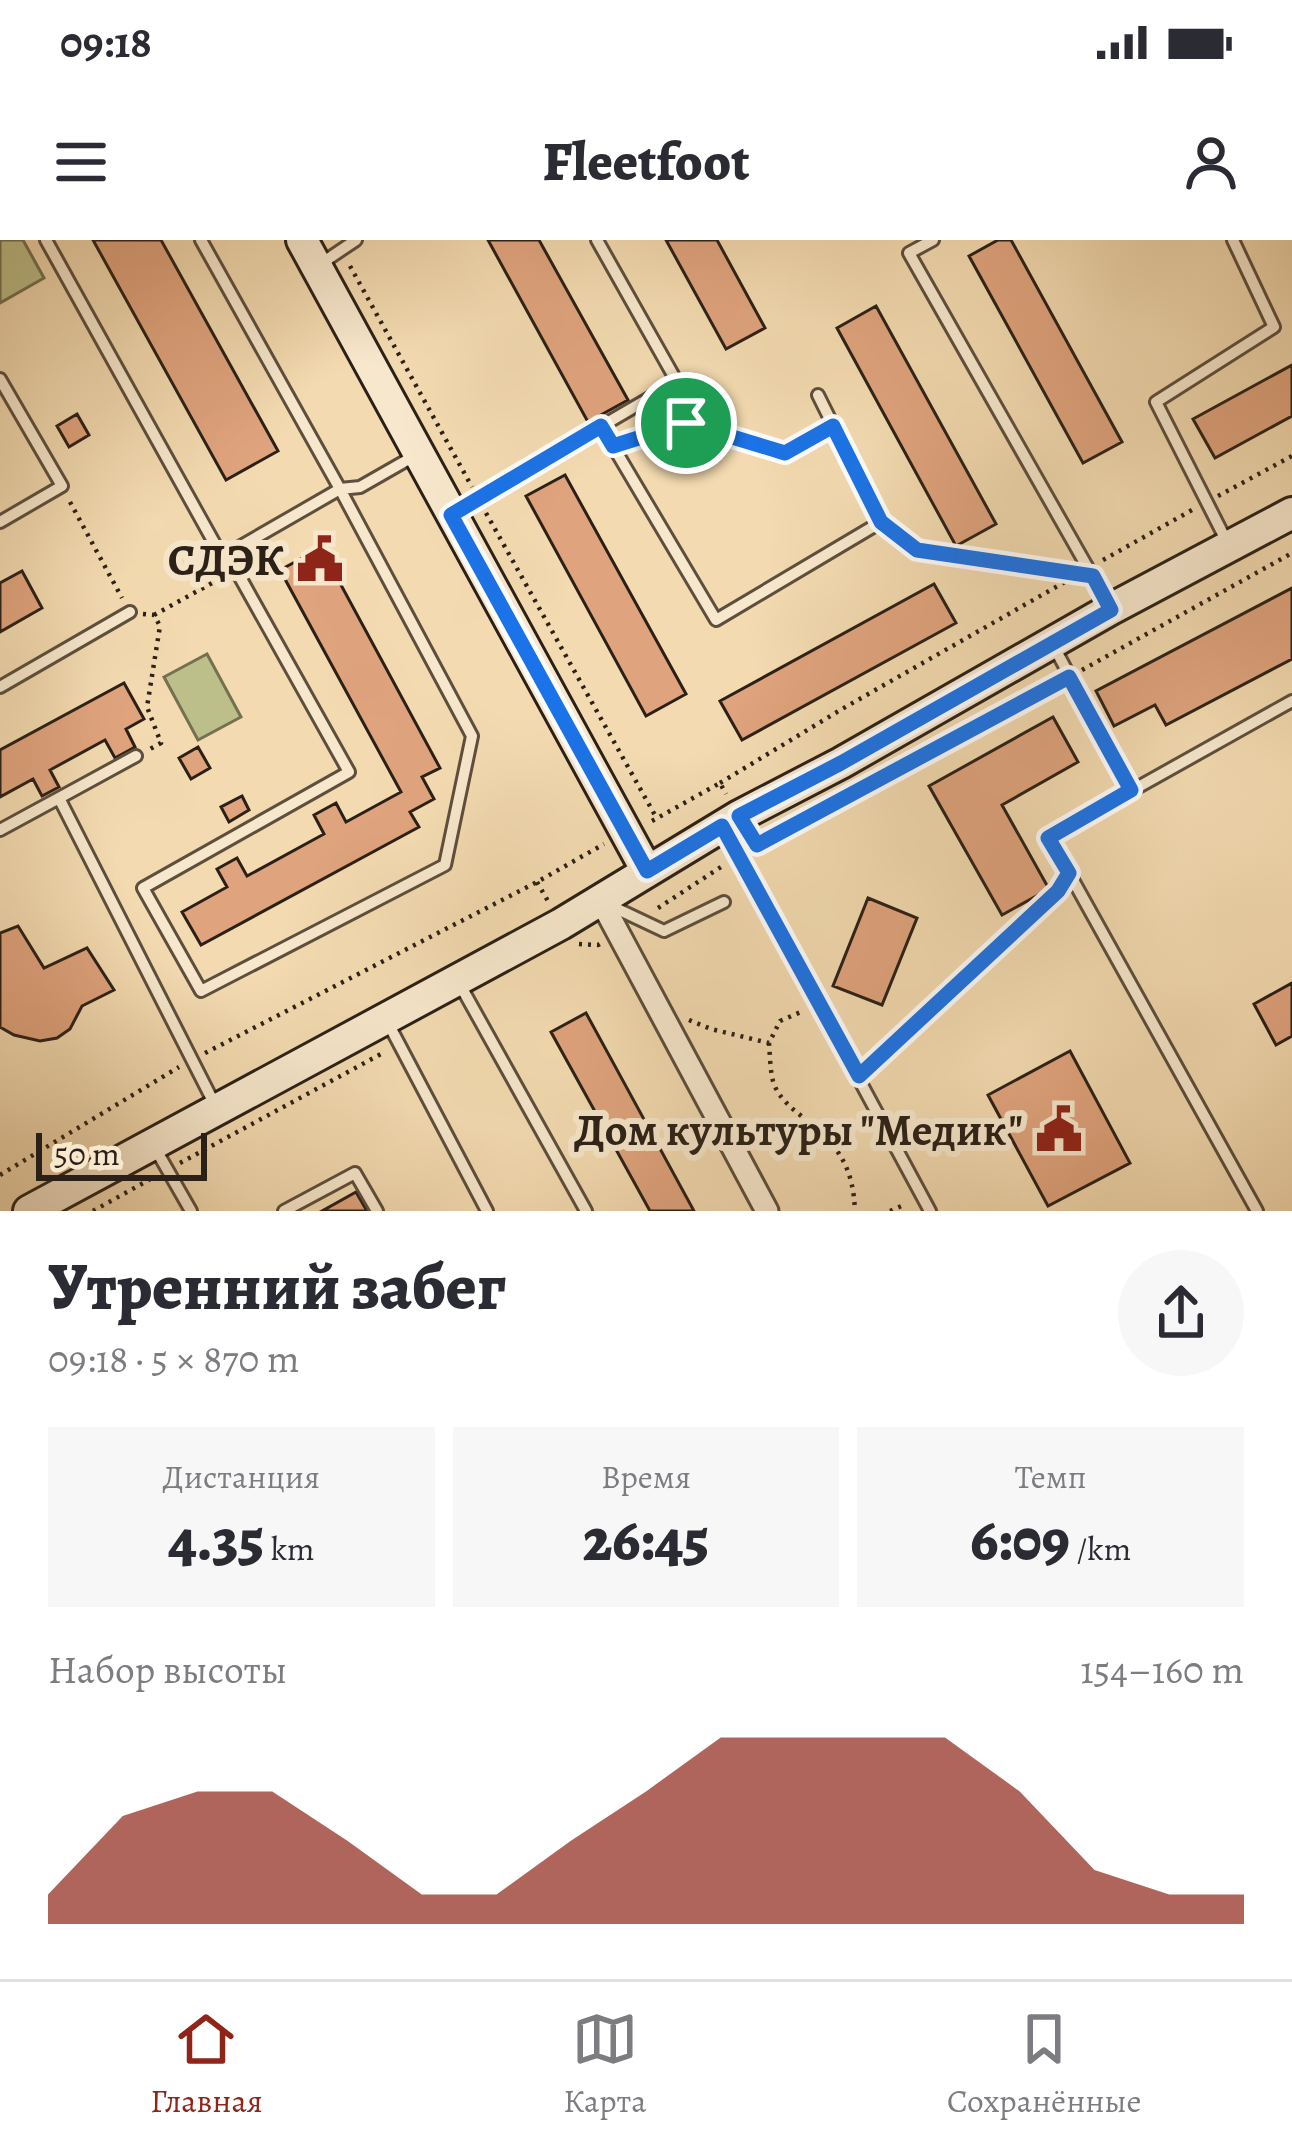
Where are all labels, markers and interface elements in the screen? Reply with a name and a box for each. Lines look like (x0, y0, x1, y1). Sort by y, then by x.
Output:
text: 09:18 (60, 11, 152, 73)
text: Fleetfoot (543, 125, 749, 199)
icon: menu (48, 129, 114, 195)
icon: person (1178, 129, 1244, 195)
pin (635, 372, 737, 474)
icon: arrive (653, 390, 719, 456)
place label: СДЭК (168, 529, 284, 591)
public building icon: СДЭК (295, 534, 345, 584)
place label: Дом культуры "Медик" (574, 1099, 1023, 1161)
public building icon: Дом культуры "Медик" (1034, 1104, 1084, 1154)
scale bar (36, 1127, 207, 1180)
text: 50 m (54, 1131, 120, 1176)
text: Утренний забег (48, 1242, 506, 1332)
button: share (1118, 1250, 1244, 1376)
text: 09:18 · 5 × 870 m (48, 1332, 299, 1385)
text: Дистанция (163, 1454, 320, 1499)
text: Время (601, 1454, 691, 1499)
text: Темп (1015, 1454, 1087, 1499)
text: 4.35 (168, 1499, 264, 1581)
text: 26:45 (583, 1499, 709, 1581)
text: 6:09 (970, 1499, 1070, 1581)
text: km (264, 1526, 315, 1571)
text: /km (1070, 1526, 1131, 1571)
text: Набор высоты (48, 1643, 287, 1696)
text: 154–160 m (1080, 1643, 1244, 1696)
tab: Главная (150, 2006, 263, 2123)
tab: Карта (563, 2006, 646, 2123)
tab: Сохранённые (947, 2006, 1142, 2123)

